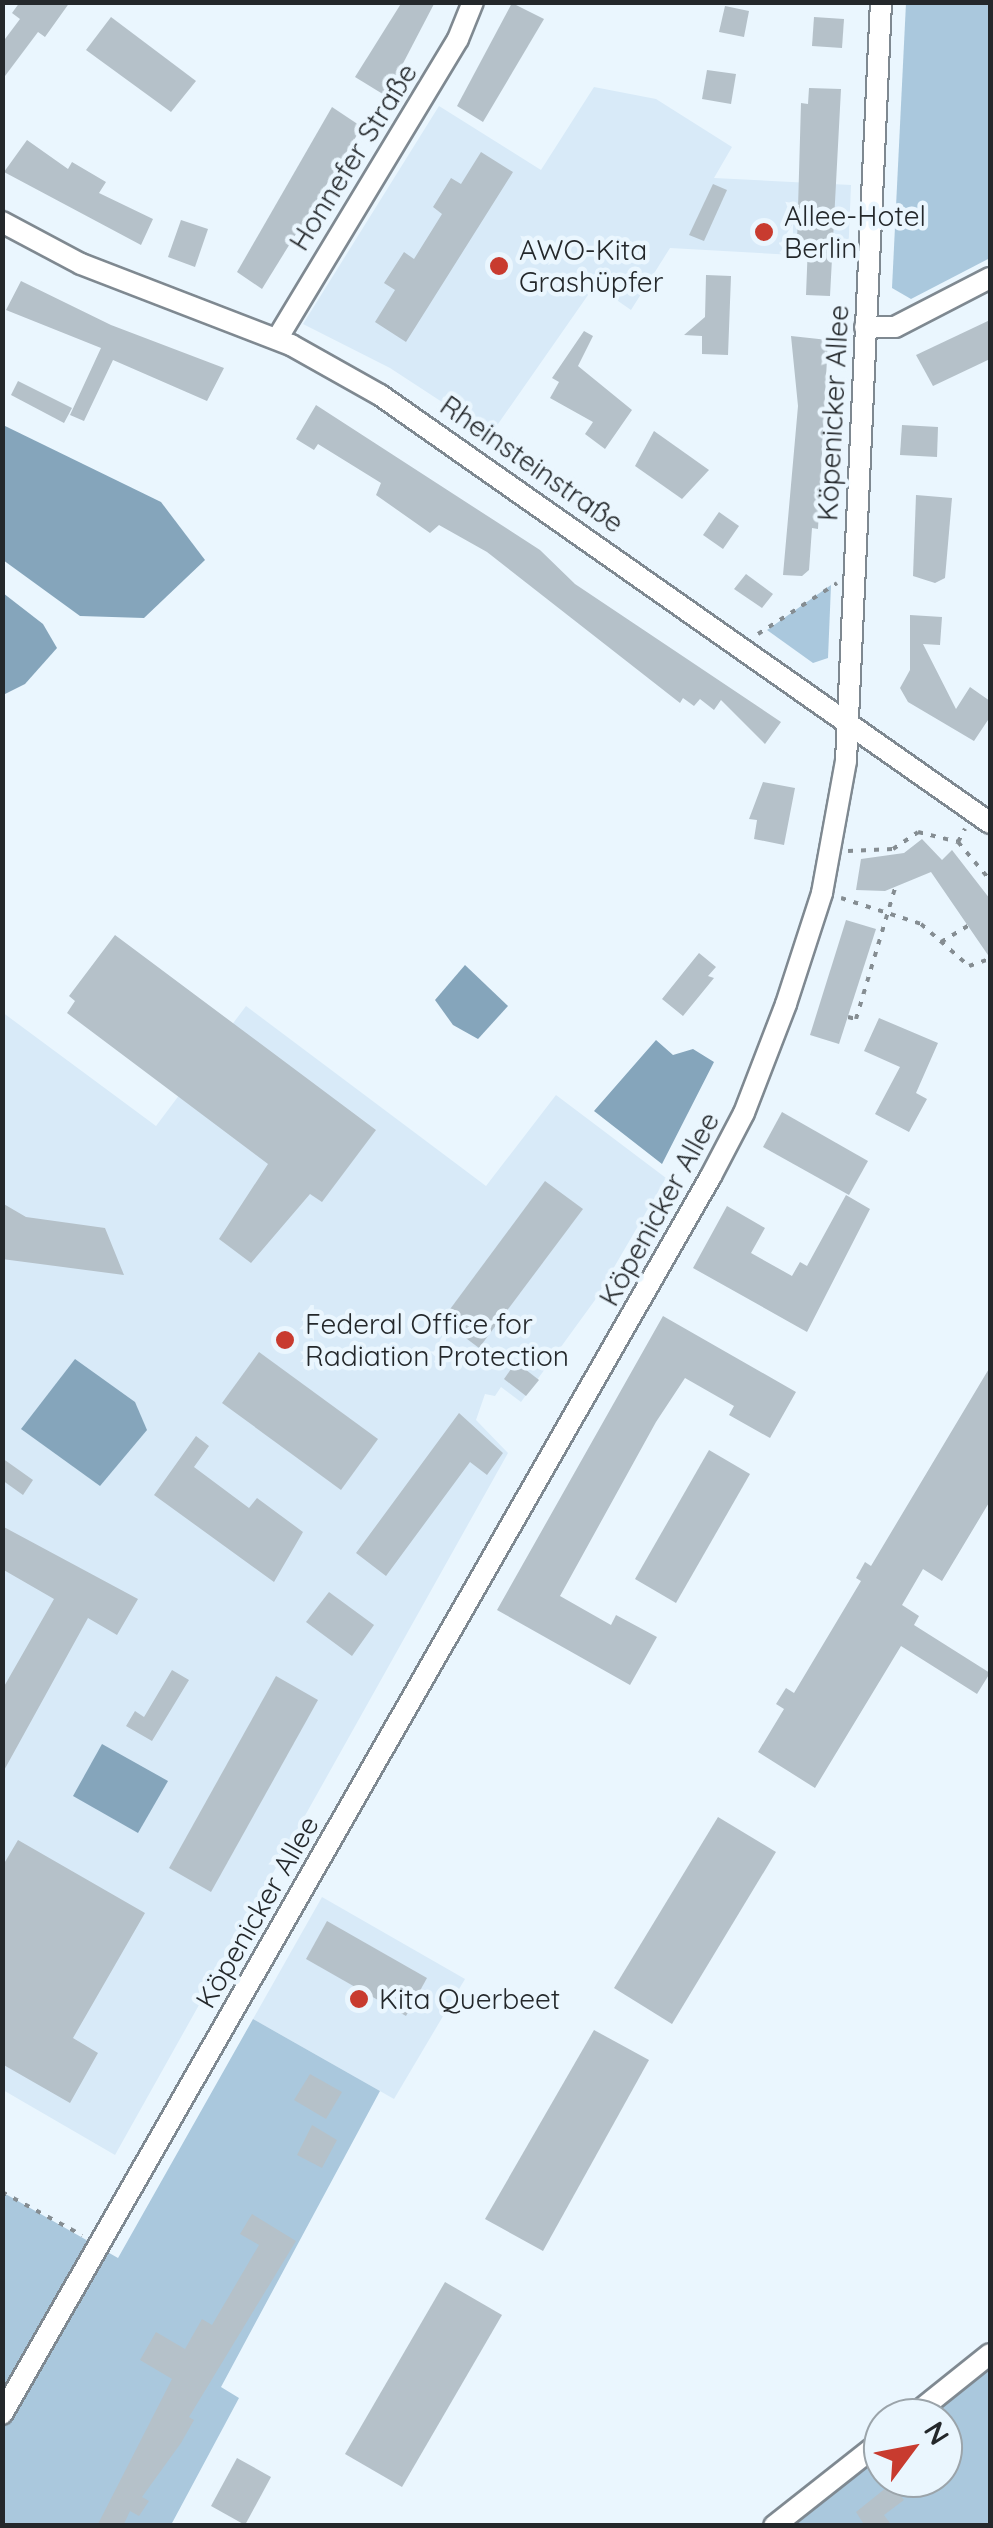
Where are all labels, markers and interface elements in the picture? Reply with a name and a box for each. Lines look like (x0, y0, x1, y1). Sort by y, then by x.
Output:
street label: Honnefer Straße (282, 57, 424, 257)
place label: Allee-Hotel Berlin (784, 199, 926, 265)
marker: Allee-Hotel Berlin (753, 221, 775, 243)
place label: AWO-Kita Grashüpfer (519, 233, 663, 299)
marker: AWO-Kita Grashüpfer (488, 255, 510, 277)
street label: Köpenicker Allee (811, 304, 855, 522)
street label: Rheinsteinstraße (434, 388, 630, 540)
street label: Köpenicker Allee (592, 1106, 726, 1312)
place label: Federal Office for Radiation Protection (305, 1307, 569, 1373)
marker: Federal Office for Radiation Protection (274, 1329, 296, 1351)
street label: Köpenicker Allee (188, 1810, 326, 2014)
place label: Kita Querbeet (379, 1982, 560, 2016)
marker: Kita Querbeet (348, 1988, 370, 2010)
north arrow (863, 2398, 963, 2498)
text: N (917, 2415, 957, 2451)

